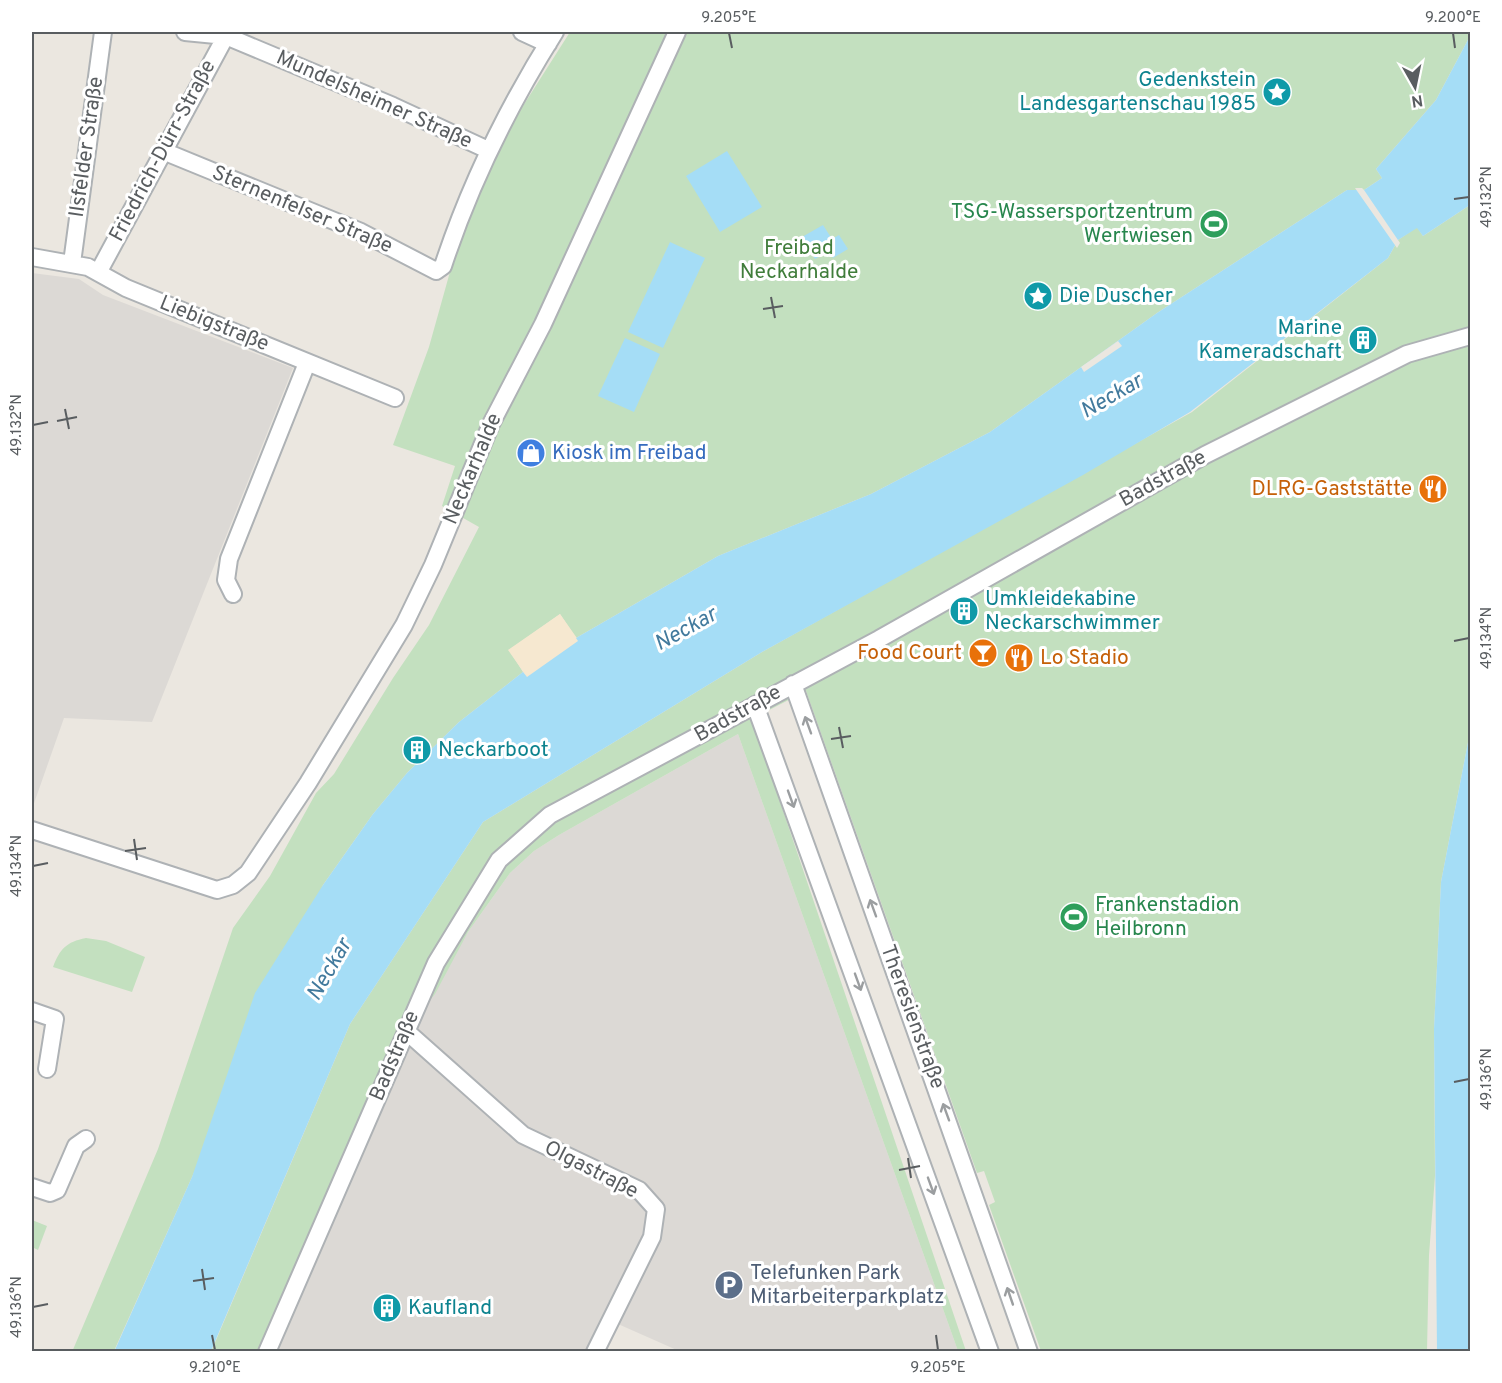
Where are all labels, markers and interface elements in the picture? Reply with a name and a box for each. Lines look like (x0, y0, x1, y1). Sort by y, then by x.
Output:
text: 9.205°E (701, 9, 757, 28)
text: 9.200°E (1425, 9, 1481, 28)
street label: Mundelsheimer Straße (272, 45, 476, 155)
street label: Friedrich-Dürr-Straße (104, 55, 222, 247)
north arrow (1385, 57, 1445, 117)
place label: Gedenkstein Landesgartenschau 1985 (1019, 67, 1256, 118)
street label: Ilsfelder Straße (64, 75, 110, 219)
place icon: Gedenkstein Landesgartenschau 1985 (1261, 76, 1293, 108)
text: N (1410, 89, 1424, 111)
street label: Sternenfelser Straße (208, 160, 396, 260)
text: 49.132°N (1478, 166, 1497, 228)
place label: TSG-Wassersportzentrum Wertwiesen (951, 199, 1193, 250)
sports icon: TSG-Wassersportzentrum Wertwiesen (1198, 208, 1230, 240)
park label: Freibad Neckarhalde (740, 235, 858, 286)
place icon: Die Duscher (1022, 280, 1054, 312)
place label: Die Duscher (1059, 283, 1173, 310)
street label: Liebigstraße (155, 290, 273, 358)
place label: Marine Kameradschaft (1198, 315, 1342, 366)
building icon: Marine Kameradschaft (1347, 324, 1379, 356)
water label: Neckar (1076, 368, 1149, 426)
text: 49.132°N (8, 394, 27, 456)
street label: Neckarhalde (437, 409, 509, 529)
shop icon: Kiosk im Freibad (515, 437, 547, 469)
place label: Kiosk im Freibad (552, 440, 706, 467)
street label: Badstraße (1115, 444, 1211, 514)
restaurant icon: DLRG-Gaststätte (1417, 473, 1449, 505)
place label: DLRG-Gaststätte (1252, 476, 1412, 503)
place label: Umkleidekabine Neckarschwimmer (985, 586, 1160, 637)
building icon: Umkleidekabine Neckarschwimmer (948, 595, 980, 627)
water label: Neckar (650, 601, 723, 658)
text: 49.134°N (1478, 607, 1497, 669)
bar icon: Food Court (967, 637, 999, 669)
place label: Food Court (857, 640, 962, 667)
restaurant icon: Lo Stadio (1003, 642, 1035, 674)
place label: Lo Stadio (1040, 645, 1129, 672)
street label: Badstraße (690, 679, 786, 749)
one-way arrow (802, 716, 813, 735)
building icon: Neckarboot (401, 734, 433, 766)
place label: Neckarboot (438, 737, 549, 764)
one-way arrow (787, 789, 798, 808)
text: 49.134°N (8, 835, 27, 897)
place label: Frankenstadion Heilbronn (1095, 892, 1239, 943)
one-way arrow (867, 900, 878, 918)
sports icon: Frankenstadion Heilbronn (1058, 901, 1090, 933)
water label: Neckar (301, 933, 359, 1006)
street label: Theresienstraße (873, 941, 951, 1093)
one-way arrow (853, 972, 864, 991)
street label: Badstraße (364, 1007, 426, 1105)
text: 49.136°N (1478, 1048, 1497, 1110)
one-way arrow (939, 1103, 950, 1122)
street label: Olgastraße (539, 1135, 643, 1205)
one-way arrow (926, 1176, 937, 1195)
place label: Telefunken Park Mitarbeiterparkplatz (750, 1260, 945, 1311)
parking icon: Telefunken Park Mitarbeiterparkplatz (713, 1269, 745, 1301)
text: 49.136°N (8, 1276, 27, 1338)
one-way arrow (1003, 1287, 1014, 1306)
building icon: Kaufland (371, 1292, 403, 1324)
place label: Kaufland (408, 1295, 492, 1322)
text: 9.210°E (189, 1359, 241, 1378)
text: 9.205°E (910, 1359, 966, 1378)

